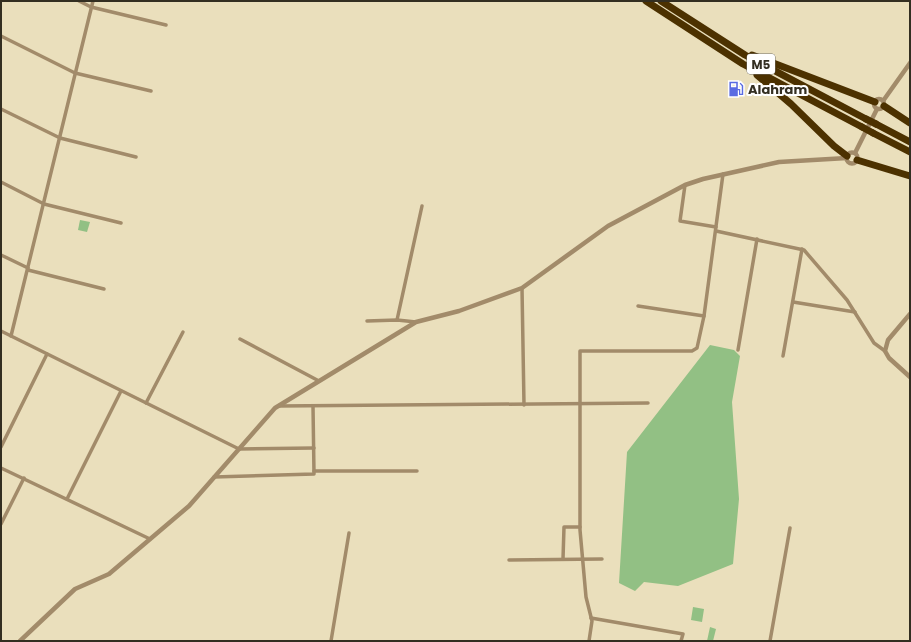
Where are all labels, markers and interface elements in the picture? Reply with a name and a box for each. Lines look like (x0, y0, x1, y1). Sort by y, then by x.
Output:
road number: M5 (747, 54, 775, 74)
fuel station icon: Alahram (727, 80, 745, 98)
place label: Alahram (748, 80, 807, 99)

